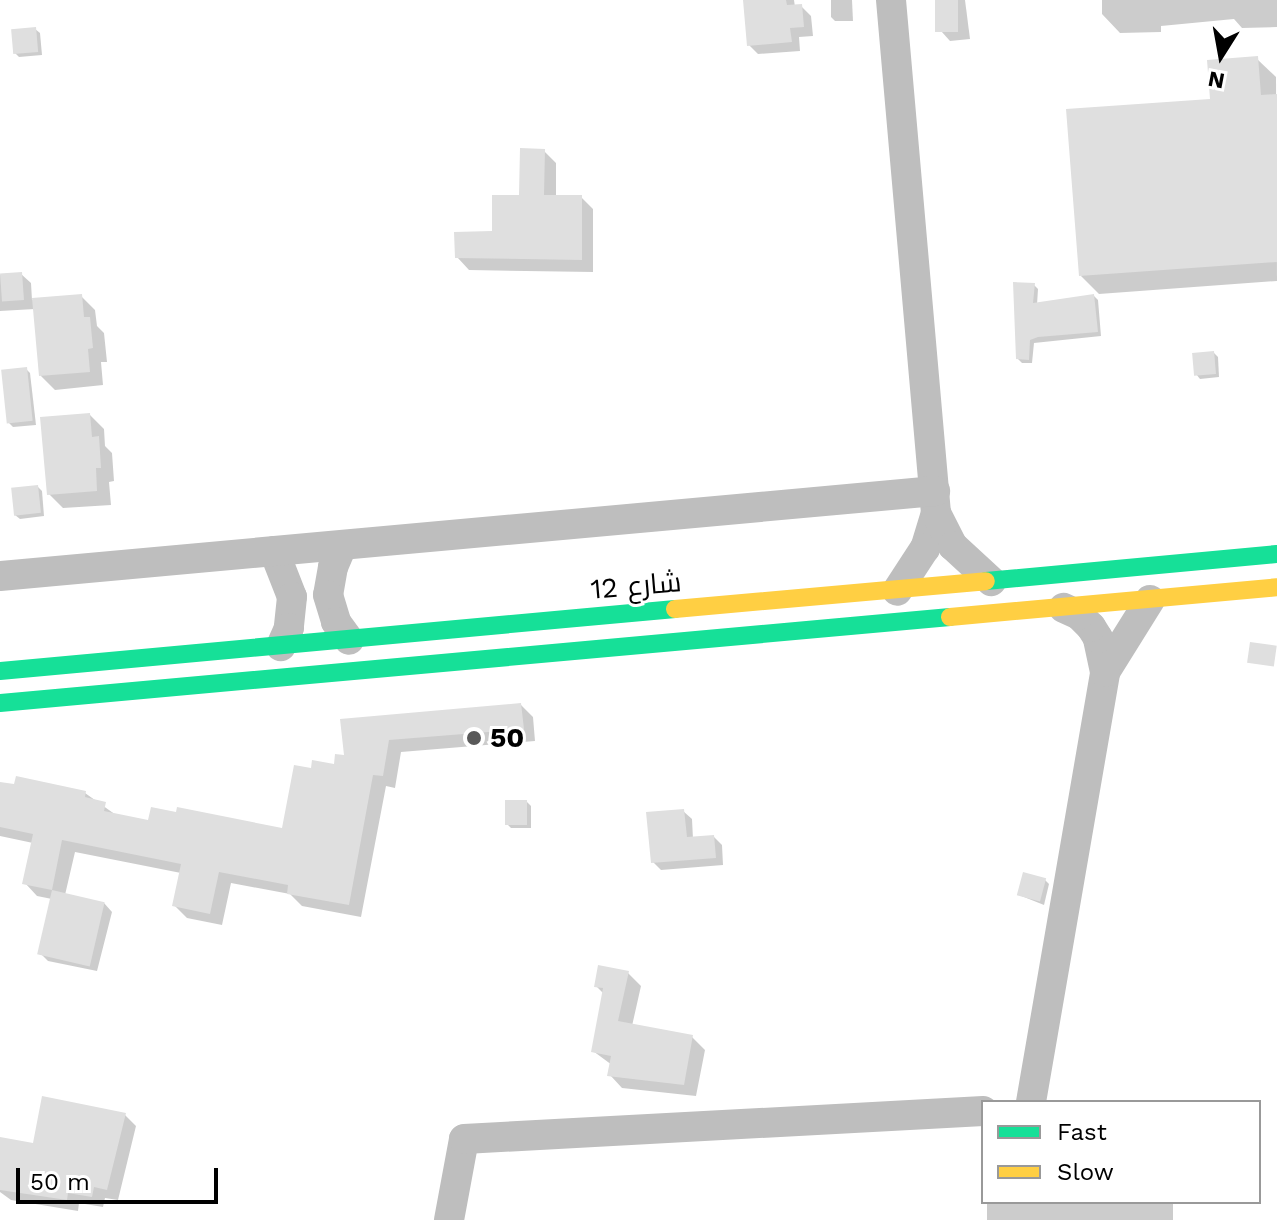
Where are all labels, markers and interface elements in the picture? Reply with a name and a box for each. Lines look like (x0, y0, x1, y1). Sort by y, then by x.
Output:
north arrow (1181, 16, 1261, 96)
text: N (1206, 66, 1227, 94)
street label: شارع 12 (589, 565, 683, 607)
place label: 50 (490, 721, 524, 755)
marker: 50 (465, 729, 483, 747)
legend (981, 1100, 1261, 1204)
text: Fast (1057, 1118, 1107, 1146)
scale bar (20, 1152, 222, 1202)
text: Slow (1057, 1158, 1114, 1186)
text: 50 m (30, 1168, 90, 1196)

